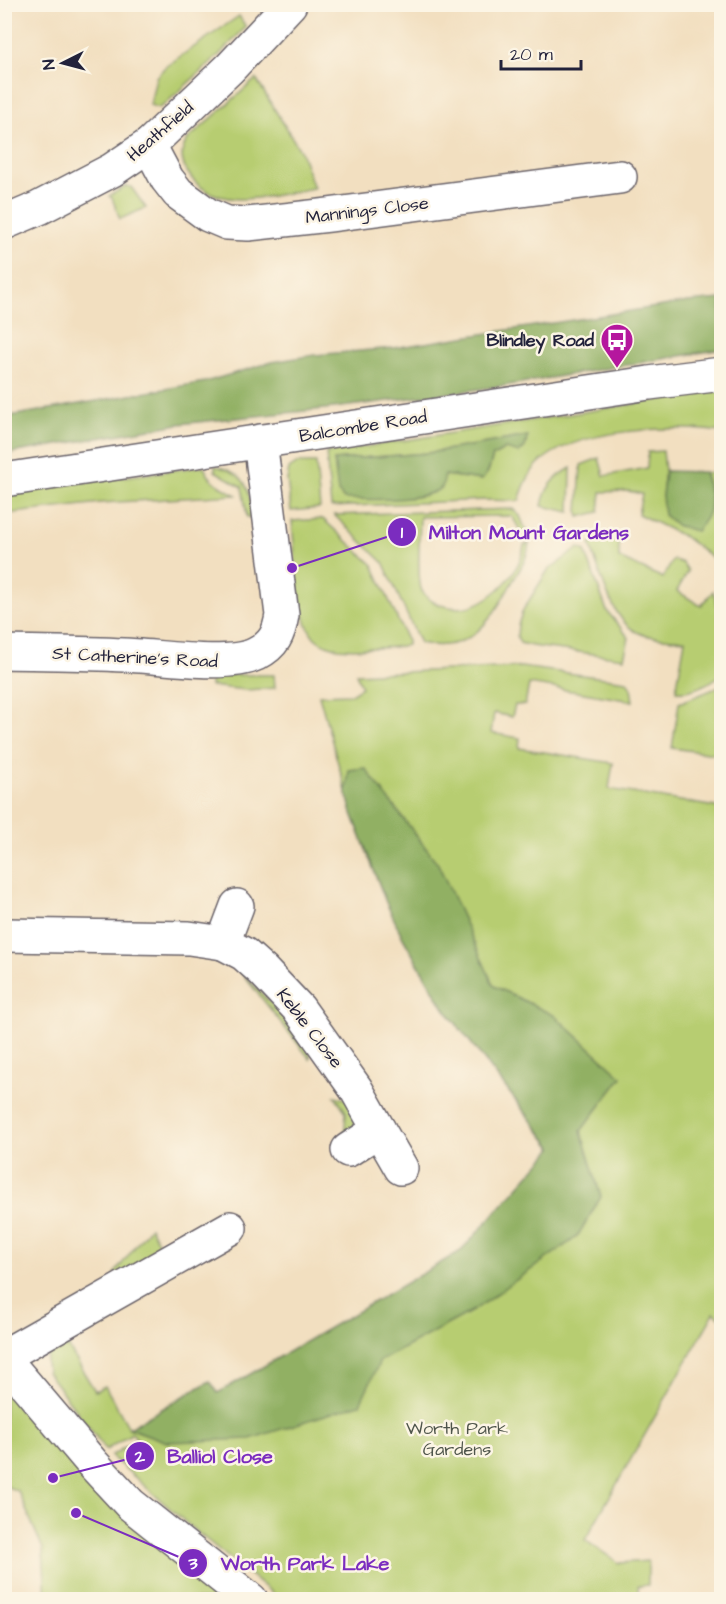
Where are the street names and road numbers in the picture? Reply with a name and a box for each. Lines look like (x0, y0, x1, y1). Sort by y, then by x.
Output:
street label: Heathfield (121, 95, 199, 167)
street label: Mannings Close (304, 191, 430, 231)
street label: Balcombe Road (298, 404, 429, 449)
street label: St Catherine's Road (52, 641, 218, 674)
street label: Keble Close (271, 983, 349, 1074)

